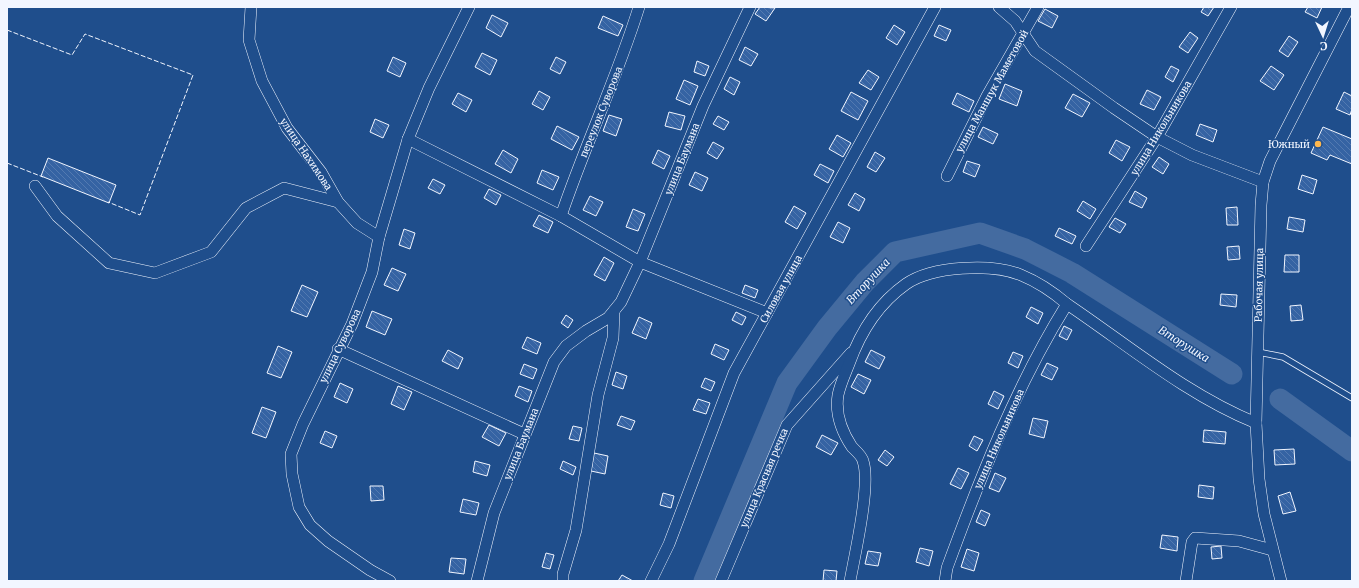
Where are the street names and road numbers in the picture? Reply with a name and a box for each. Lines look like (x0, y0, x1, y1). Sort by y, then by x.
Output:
street label: улица Маншук Маметовой (953, 27, 1031, 155)
street label: переулок Суворова (577, 64, 625, 159)
street label: улица Никольникова (1128, 78, 1195, 178)
street label: улица Нахимова (277, 115, 335, 193)
street label: улица Баумана (662, 121, 703, 197)
street label: Рабочая улица (1252, 247, 1266, 322)
street label: Силовая улица (757, 252, 805, 325)
street label: улица Суворова (316, 306, 364, 385)
street label: улица Никольникова (971, 386, 1027, 491)
street label: улица Баумана (501, 406, 542, 482)
street label: улица Красная речка (737, 426, 791, 530)

